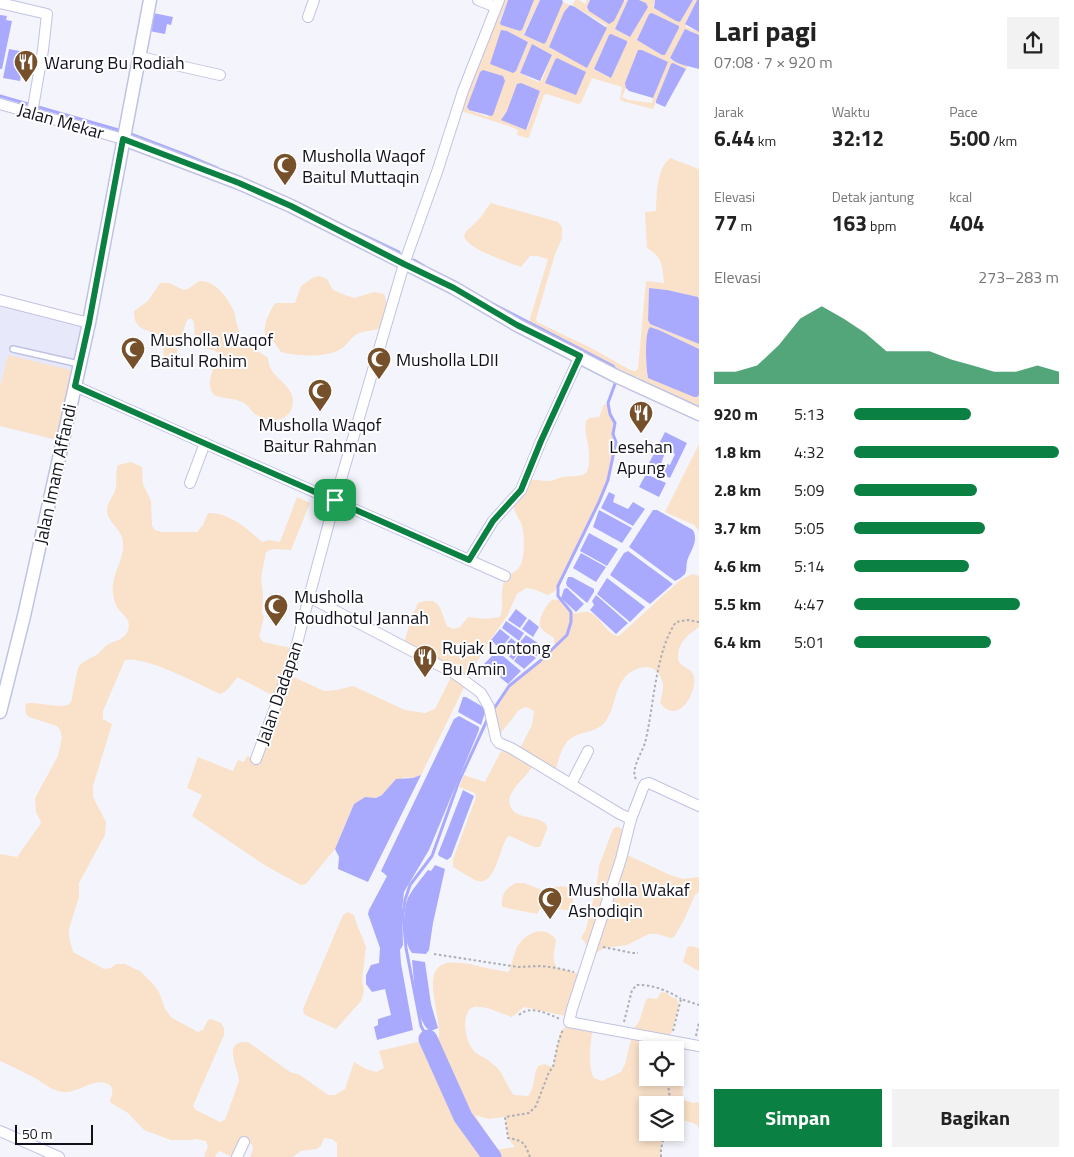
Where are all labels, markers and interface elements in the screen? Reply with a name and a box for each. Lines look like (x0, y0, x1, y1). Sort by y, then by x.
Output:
text: Lari pagi (714, 9, 817, 52)
button: share (1007, 17, 1059, 69)
restaurant icon: Warung Bu Rodiah (13, 49, 39, 83)
place label: Warung Bu Rodiah (44, 49, 185, 76)
text: 07:08 · 7 × 920 m (714, 50, 833, 74)
street label: Jalan Mekar (15, 96, 107, 146)
text: Jarak (714, 101, 744, 122)
text: Waktu (832, 101, 870, 122)
text: Pace (949, 101, 978, 122)
text: 6.44 (714, 122, 755, 154)
text: 32:12 (832, 122, 884, 154)
text: 5:00 (949, 122, 990, 154)
text: km (755, 130, 776, 151)
text: /km (990, 130, 1017, 151)
place label: Musholla Waqof Baitul Muttaqin (302, 142, 425, 190)
mosque icon: Musholla Waqof Baitul Muttaqin (272, 152, 298, 186)
text: Elevasi (714, 186, 755, 207)
text: Detak jantung (832, 186, 914, 207)
text: kcal (949, 186, 972, 207)
text: 77 (714, 207, 738, 239)
text: 163 (832, 207, 867, 239)
text: 404 (949, 207, 985, 239)
text: m (738, 215, 752, 236)
text: bpm (867, 215, 896, 236)
text: Elevasi (714, 265, 761, 289)
text: 273–283 m (978, 265, 1059, 289)
place label: Musholla Waqof Baitul Rohim (150, 326, 273, 374)
mosque icon: Musholla Waqof Baitul Rohim (120, 336, 146, 370)
mosque icon: Musholla LDII (366, 346, 392, 380)
place label: Musholla LDII (396, 346, 499, 373)
mosque icon: Musholla Waqof Baitur Rahman (307, 378, 333, 412)
restaurant icon: Lesehan Apung (628, 400, 654, 434)
street label: Jalan Imam Affandi (27, 401, 83, 547)
text: 920 m (714, 402, 758, 426)
text: 5:13 (794, 402, 824, 426)
place label: Musholla Waqof Baitur Rahman (258, 411, 382, 459)
place label: Lesehan Apung (609, 433, 673, 481)
text: 1.8 km (714, 440, 761, 464)
text: 4:32 (794, 440, 824, 464)
text: 2.8 km (714, 478, 761, 502)
text: 5:09 (794, 478, 824, 502)
pin (314, 479, 356, 521)
icon: arrive (321, 486, 349, 514)
text: 3.7 km (714, 516, 761, 540)
text: 5:05 (794, 516, 824, 540)
text: 4.6 km (714, 554, 761, 578)
text: 5:14 (794, 554, 824, 578)
place label: Musholla Roudhotul Jannah (294, 583, 429, 631)
text: 5.5 km (714, 592, 761, 616)
text: 4:47 (794, 592, 824, 616)
mosque icon: Musholla Roudhotul Jannah (263, 593, 289, 627)
text: 6.4 km (714, 630, 761, 654)
text: 5:01 (794, 630, 824, 654)
place label: Rujak Lontong Bu Amin (442, 634, 551, 682)
street label: Jalan Dadapan (249, 637, 309, 749)
restaurant icon: Rujak Lontong Bu Amin (412, 644, 438, 678)
place label: Musholla Wakaf Ashodiqin (568, 876, 690, 924)
mosque icon: Musholla Wakaf Ashodiqin (537, 886, 563, 920)
map controls (639, 1041, 684, 1141)
button: locate (639, 1041, 684, 1086)
button: Simpan (714, 1089, 882, 1147)
button: Bagikan (892, 1089, 1059, 1147)
button: layers (639, 1096, 684, 1141)
scale bar (15, 1122, 92, 1145)
text: 50 m (22, 1123, 52, 1144)

